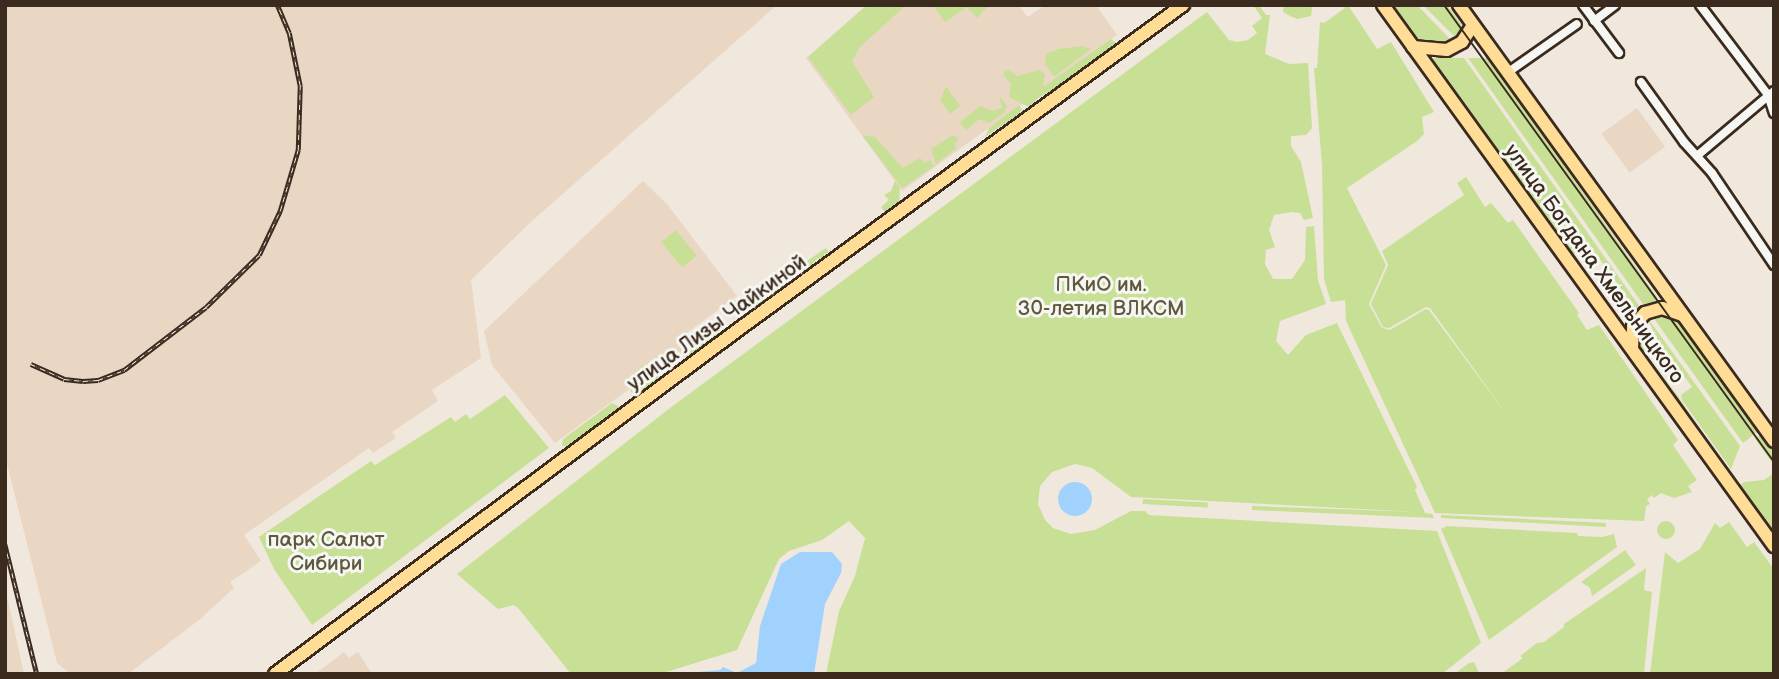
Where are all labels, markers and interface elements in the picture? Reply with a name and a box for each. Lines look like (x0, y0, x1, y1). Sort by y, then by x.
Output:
street label: улица Богдана Хмельницкого (1499, 139, 1689, 389)
street label: улица Лизы Чайкиной (622, 249, 812, 397)
park label: ПКиО им. 30-летия ВЛКСМ (1017, 272, 1185, 322)
park label: парк Салют Сибири (268, 527, 384, 577)

